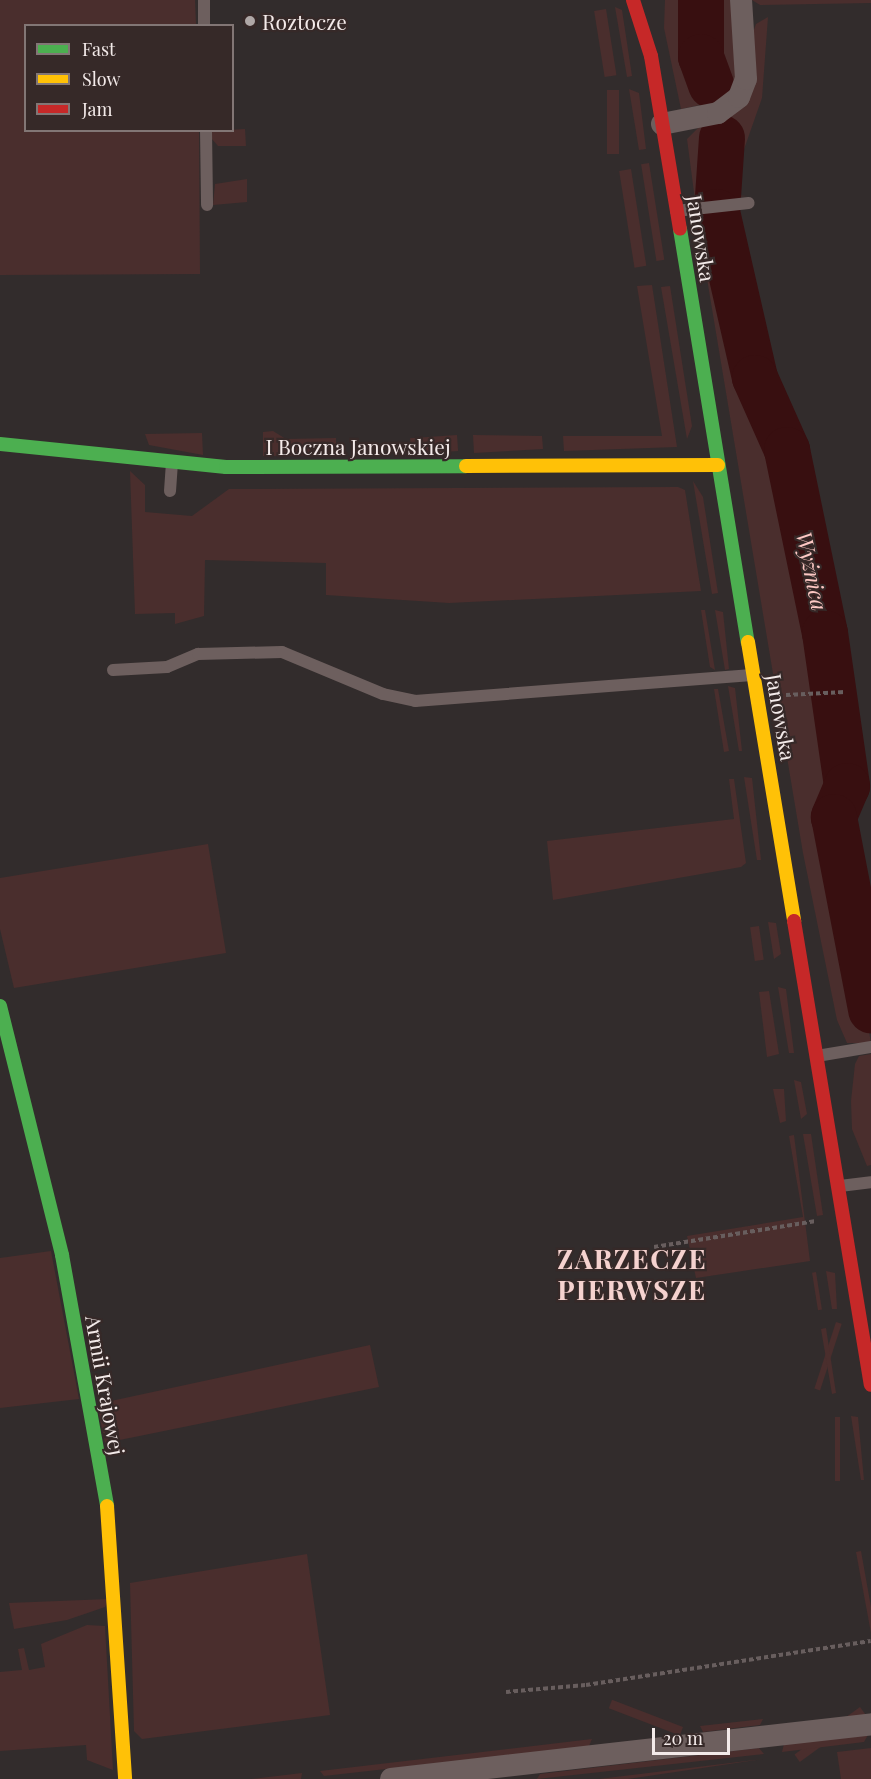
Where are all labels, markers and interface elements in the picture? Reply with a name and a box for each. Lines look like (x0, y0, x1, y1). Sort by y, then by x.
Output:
place label: Roztocze (262, 8, 347, 34)
marker: Roztocze (243, 14, 257, 28)
legend (24, 24, 234, 132)
text: Fast (82, 37, 115, 61)
text: Slow (82, 67, 120, 91)
text: Jam (82, 97, 112, 121)
street label: Janowska (683, 193, 721, 283)
street label: I Boczna Janowskiej (265, 433, 451, 459)
water label: Wyżnica (791, 529, 833, 613)
street label: Janowska (762, 672, 802, 762)
district label: ZARZECZE PIERWSZE (557, 1242, 707, 1305)
street label: Armii Krajowej (81, 1313, 131, 1457)
scale bar (655, 1716, 733, 1754)
text: 20 m (663, 1726, 703, 1750)

